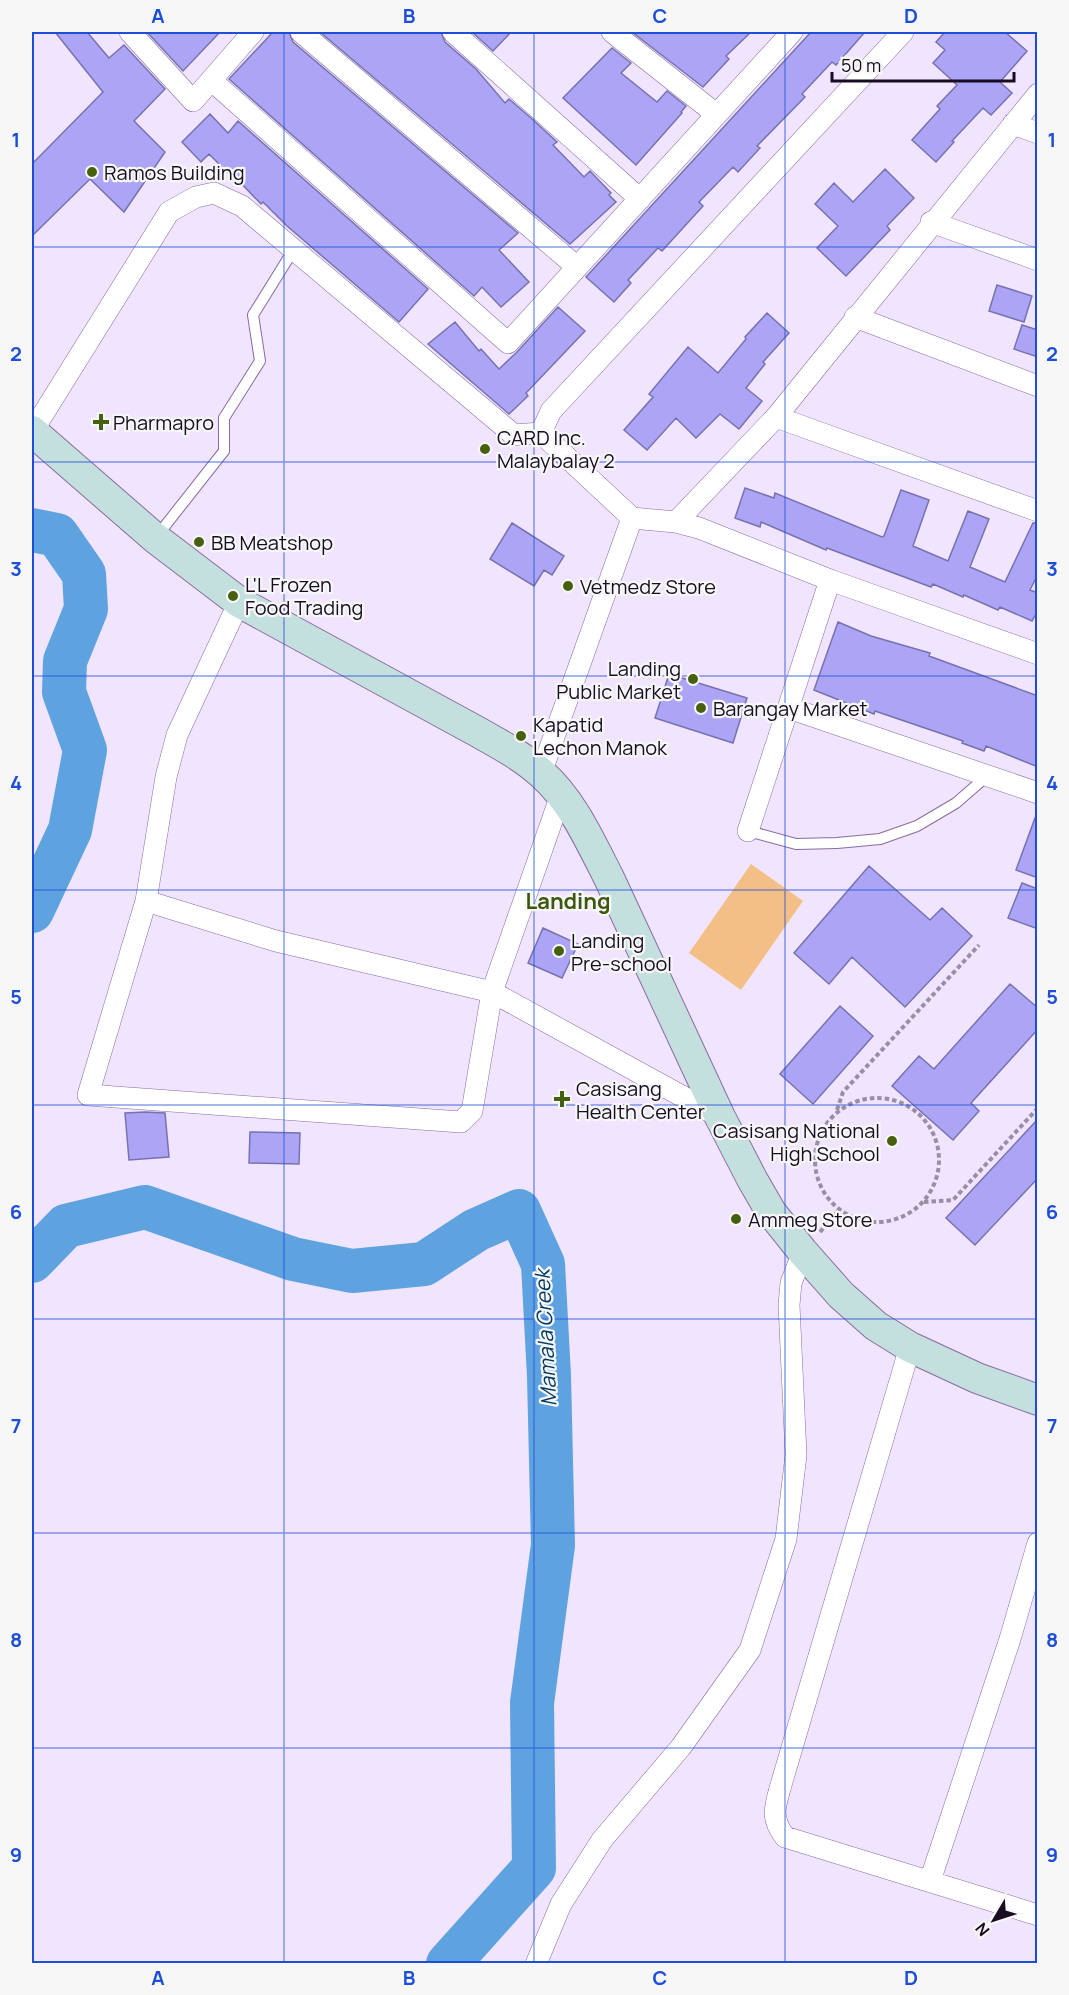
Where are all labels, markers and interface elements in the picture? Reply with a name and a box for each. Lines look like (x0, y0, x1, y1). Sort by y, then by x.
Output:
text: A (151, 2, 165, 29)
text: B (403, 2, 416, 29)
text: C (653, 2, 667, 29)
text: D (904, 2, 918, 29)
scale bar (832, 45, 1014, 83)
text: 50 m (841, 53, 881, 77)
text: 1 (12, 126, 20, 153)
text: 1 (1048, 126, 1056, 153)
place label: Ramos Building (104, 159, 245, 186)
marker: Ramos Building (85, 165, 99, 179)
text: 2 (10, 340, 22, 367)
text: 2 (1046, 340, 1058, 367)
place label: Pharmapro (113, 409, 214, 436)
marker: Pharmapro (94, 415, 108, 429)
place label: CARD Inc. Malaybalay 2 (497, 424, 615, 474)
marker: CARD Inc. Malaybalay 2 (478, 442, 492, 456)
place label: BB Meatshop (211, 529, 333, 556)
marker: BB Meatshop (192, 535, 206, 549)
text: 3 (10, 555, 22, 582)
text: 3 (1046, 555, 1058, 582)
place label: L'L Frozen Food Trading (245, 571, 363, 621)
place label: Vetmedz Store (580, 573, 716, 600)
marker: Vetmedz Store (561, 579, 575, 593)
marker: L'L Frozen Food Trading (226, 589, 240, 603)
place label: Landing Public Market (556, 655, 681, 705)
marker: Landing Public Market (686, 672, 700, 686)
place label: Barangay Market (713, 695, 868, 722)
marker: Barangay Market (694, 701, 708, 715)
place label: Kapatid Lechon Manok (533, 711, 668, 761)
marker: Kapatid Lechon Manok (514, 729, 528, 743)
text: 4 (10, 769, 22, 796)
text: 4 (1046, 769, 1058, 796)
district label: Landing (525, 886, 611, 916)
place label: Landing Pre-school (571, 927, 672, 977)
marker: Landing Pre-school (552, 944, 566, 958)
text: 5 (10, 983, 22, 1010)
text: 5 (1046, 983, 1058, 1010)
place label: Casisang Health Center (576, 1075, 705, 1125)
marker: Casisang Health Center (553, 1090, 571, 1108)
place label: Casisang National High School (713, 1117, 880, 1167)
marker: Casisang National High School (885, 1134, 899, 1148)
text: 6 (10, 1198, 22, 1225)
text: 6 (1046, 1198, 1058, 1225)
place label: Ammeg Store (748, 1206, 873, 1233)
marker: Ammeg Store (729, 1212, 743, 1226)
water label: Mamala Creek (527, 1266, 563, 1407)
text: 7 (11, 1412, 21, 1439)
text: 7 (1047, 1412, 1057, 1439)
text: 8 (10, 1626, 22, 1653)
text: 8 (1046, 1626, 1058, 1653)
text: 9 (10, 1841, 22, 1868)
text: 9 (1046, 1841, 1058, 1868)
north arrow (964, 1890, 1024, 1950)
text: N (970, 1918, 995, 1941)
text: A (151, 1964, 165, 1991)
text: B (403, 1964, 416, 1991)
text: C (653, 1964, 667, 1991)
text: D (904, 1964, 918, 1991)

